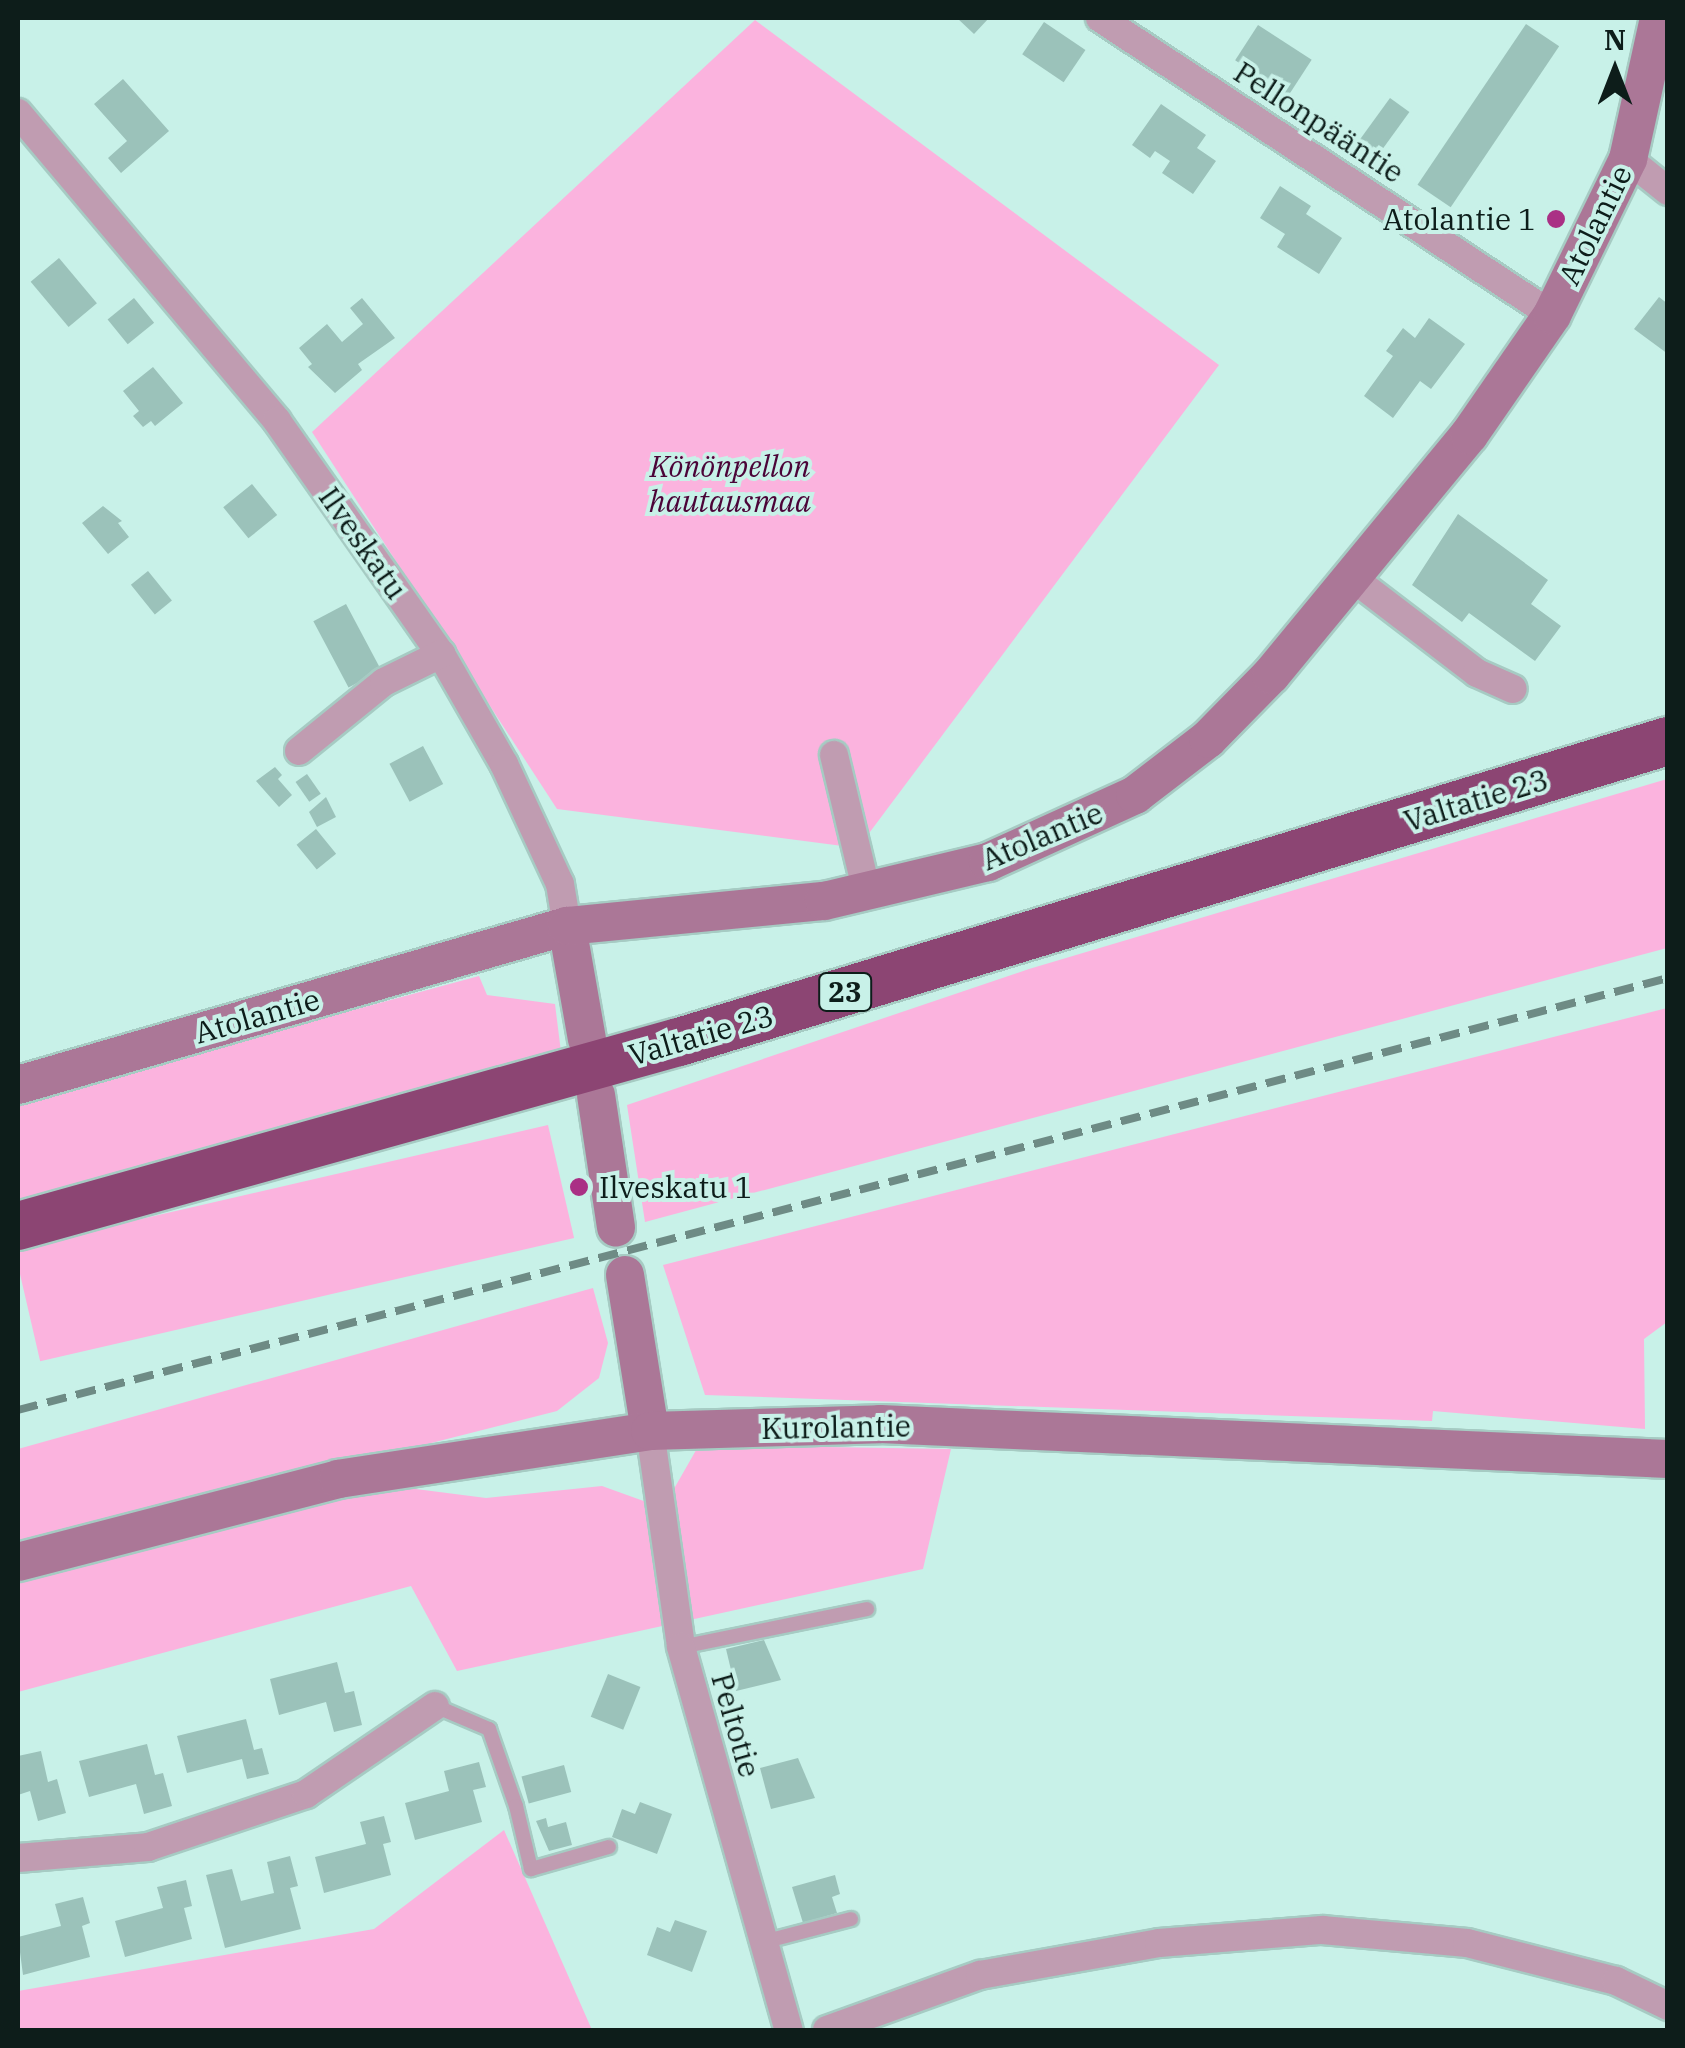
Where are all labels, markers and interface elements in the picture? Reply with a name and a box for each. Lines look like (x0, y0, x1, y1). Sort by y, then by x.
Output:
north arrow (1565, 20, 1665, 120)
text: N (1604, 21, 1626, 58)
street label: Pellonpääntie (1227, 54, 1411, 190)
street label: Atolantie (1551, 159, 1639, 291)
place label: Atolantie 1 (1383, 201, 1536, 237)
marker: Atolantie 1 (1545, 208, 1567, 230)
park label: Könönpellon hautausmaa (649, 448, 811, 518)
street label: Ilveskatu (311, 480, 415, 606)
street label: Valtatie 23 (1399, 761, 1553, 839)
street label: Atolantie (976, 794, 1108, 878)
road number: 23 (818, 969, 872, 1015)
street label: Atolantie (190, 981, 324, 1051)
street label: Valtatie 23 (624, 997, 778, 1073)
place label: Ilveskatu 1 (599, 1169, 753, 1205)
marker: Ilveskatu 1 (568, 1176, 590, 1198)
street label: Kurolantie (761, 1408, 911, 1446)
street label: Peltotie (704, 1669, 768, 1781)

